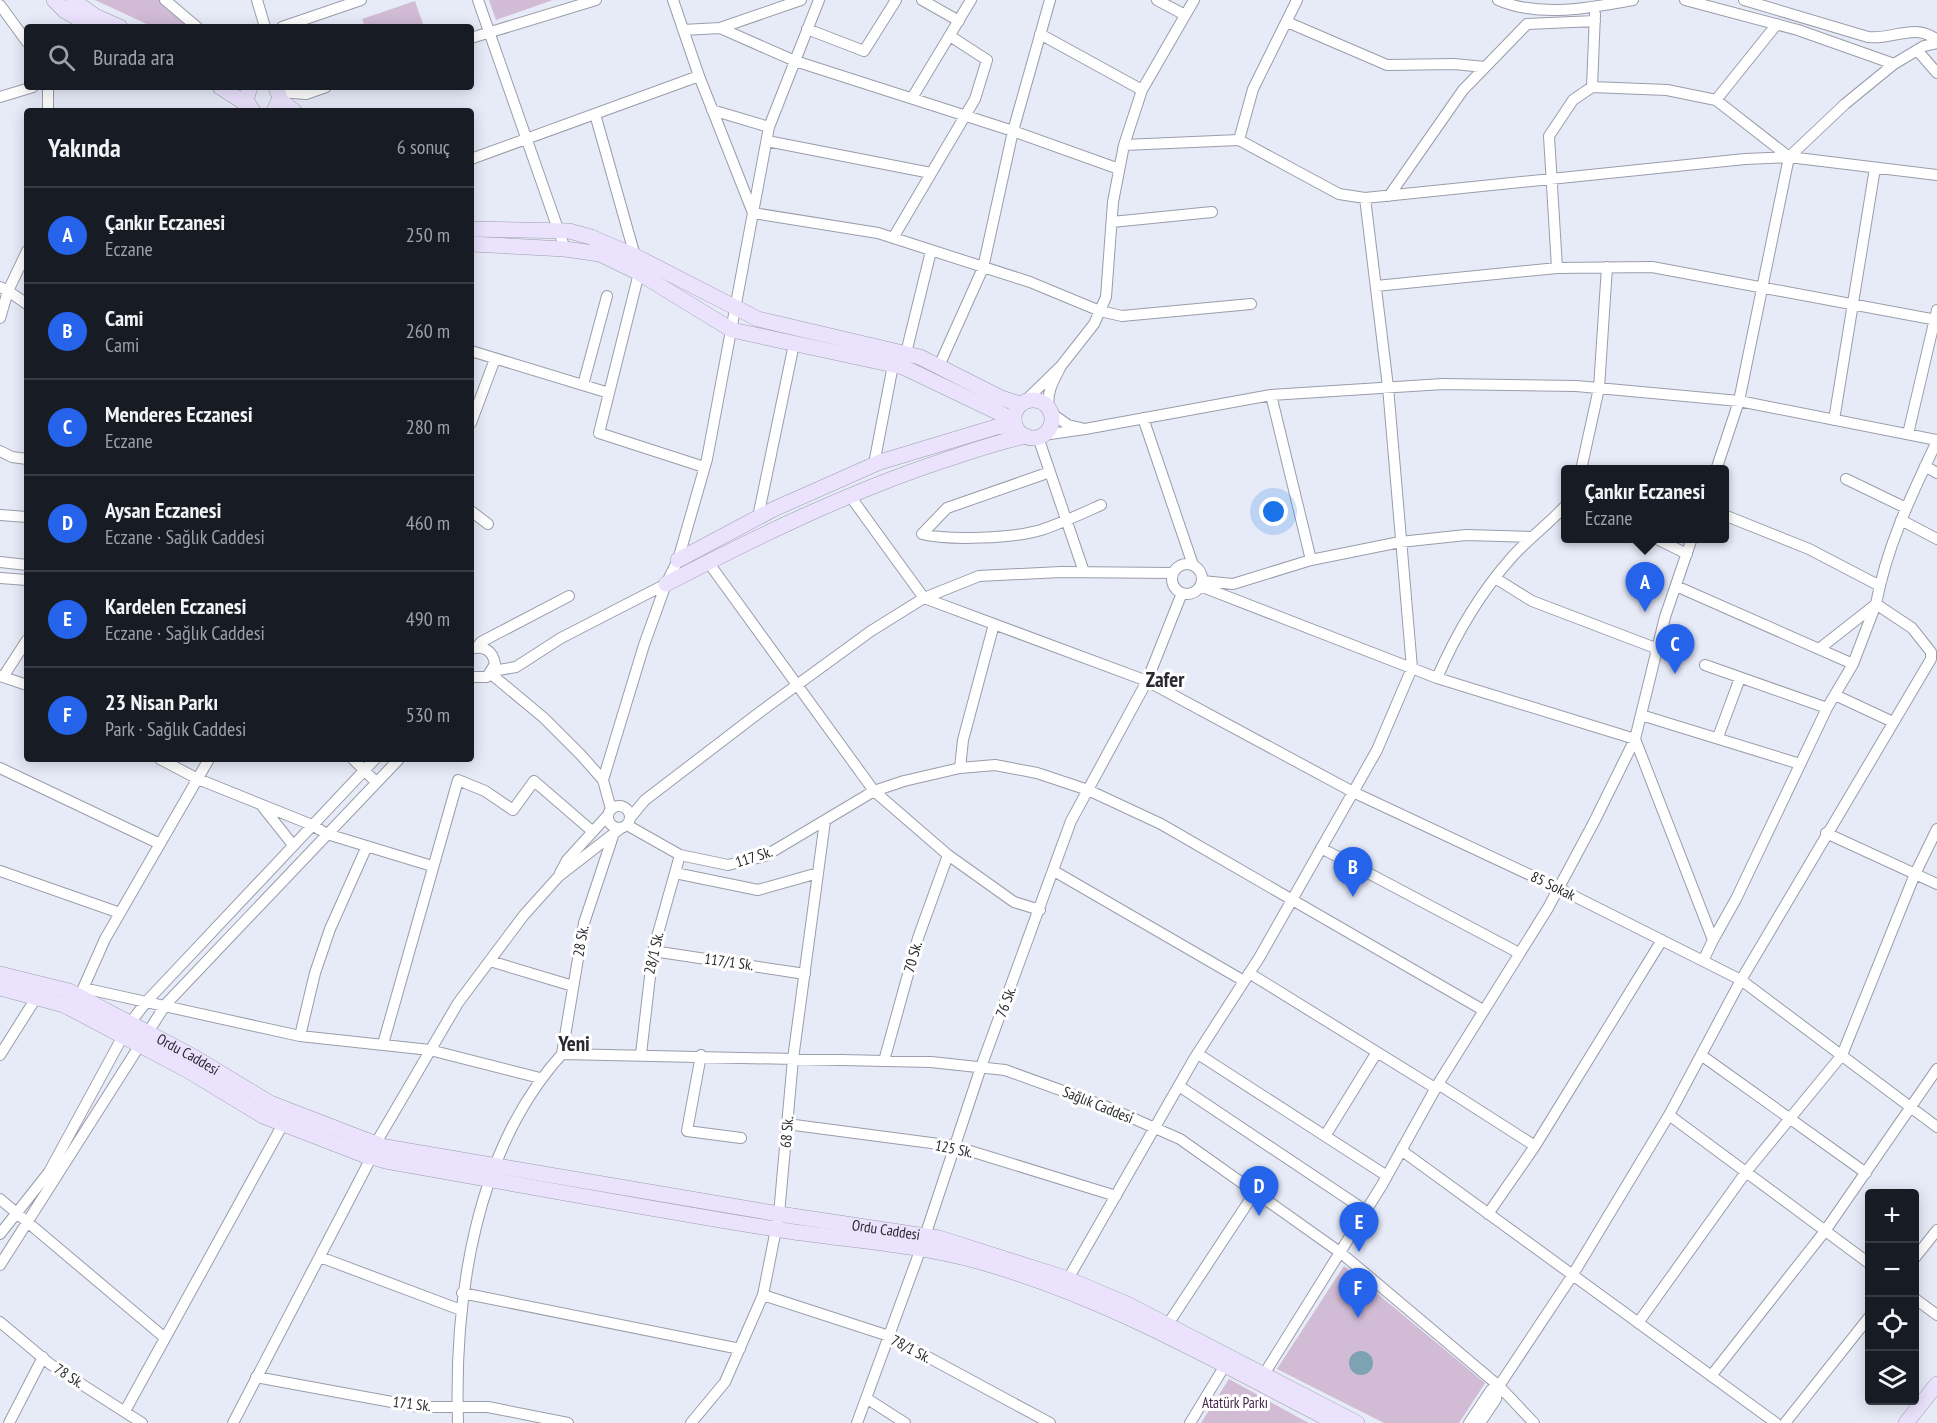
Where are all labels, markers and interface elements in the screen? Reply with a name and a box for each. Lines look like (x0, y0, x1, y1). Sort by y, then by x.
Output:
search box (24, 24, 474, 90)
icon: search (45, 41, 78, 74)
text: Burada ara (93, 43, 174, 71)
text: Yakında (48, 131, 121, 164)
text: 6 sonuç (397, 134, 450, 160)
text: Çankır Eczanesi (105, 208, 225, 236)
text: A (62, 222, 73, 248)
text: 250 m (406, 222, 450, 248)
text: Eczane (105, 236, 153, 262)
text: Cami (105, 304, 144, 332)
text: B (63, 318, 72, 344)
text: 260 m (406, 318, 450, 344)
text: Cami (105, 332, 139, 358)
text: Menderes Eczanesi (105, 400, 253, 428)
text: C (63, 414, 72, 440)
text: 280 m (406, 414, 450, 440)
text: Eczane (105, 428, 153, 454)
popup (1561, 465, 1729, 543)
text: Çankır Eczanesi (1585, 477, 1705, 505)
text: Aysan Eczanesi (105, 496, 221, 524)
your location (1259, 497, 1288, 526)
text: Eczane (1585, 505, 1633, 531)
text: D (62, 510, 73, 536)
text: 460 m (406, 510, 450, 536)
text: Eczane · Sağlık Caddesi (105, 524, 265, 550)
pin: A (1626, 562, 1664, 612)
text: Kardelen Eczanesi (105, 592, 246, 620)
text: E (63, 606, 72, 632)
text: 490 m (406, 606, 450, 632)
text: Eczane · Sağlık Caddesi (105, 620, 265, 646)
pin: C (1656, 624, 1694, 674)
district label: Zafer (1146, 666, 1185, 693)
text: 23 Nisan Parkı (105, 688, 218, 716)
text: F (63, 702, 72, 728)
text: 530 m (406, 702, 450, 728)
text: Park · Sağlık Caddesi (105, 716, 246, 742)
street label: 117 Sk. (733, 842, 775, 871)
pin: B (1334, 848, 1372, 897)
street label: 85 Sokak (1528, 867, 1579, 905)
street label: 28 Sk. (568, 923, 593, 958)
street label: 28/1 Sk. (639, 930, 668, 976)
street label: 70 Sk. (899, 939, 926, 975)
street label: 117/1 Sk. (703, 949, 755, 974)
street label: 76 Sk. (991, 983, 1020, 1020)
street label: Ordu Caddesi (154, 1029, 223, 1079)
district label: Yeni (557, 1030, 590, 1057)
street label: Sağlık Caddesi (1060, 1082, 1136, 1127)
street label: 68 Sk. (776, 1115, 797, 1149)
street label: 125 Sk. (933, 1135, 975, 1162)
pin: D (1240, 1166, 1278, 1216)
map controls (1865, 1189, 1919, 1405)
button: + (1865, 1189, 1919, 1243)
pin: E (1340, 1202, 1378, 1252)
street label: Ordu Caddesi (851, 1215, 922, 1244)
button: − (1865, 1243, 1919, 1297)
pin: F (1338, 1268, 1378, 1318)
button: locate (1865, 1297, 1919, 1351)
street label: 78/1 Sk. (888, 1330, 935, 1367)
button: layers (1865, 1351, 1919, 1405)
street label: 78 Sk. (51, 1359, 88, 1392)
street label: 171 Sk. (392, 1392, 433, 1415)
park label: Atatürk Parkı (1202, 1393, 1268, 1412)

